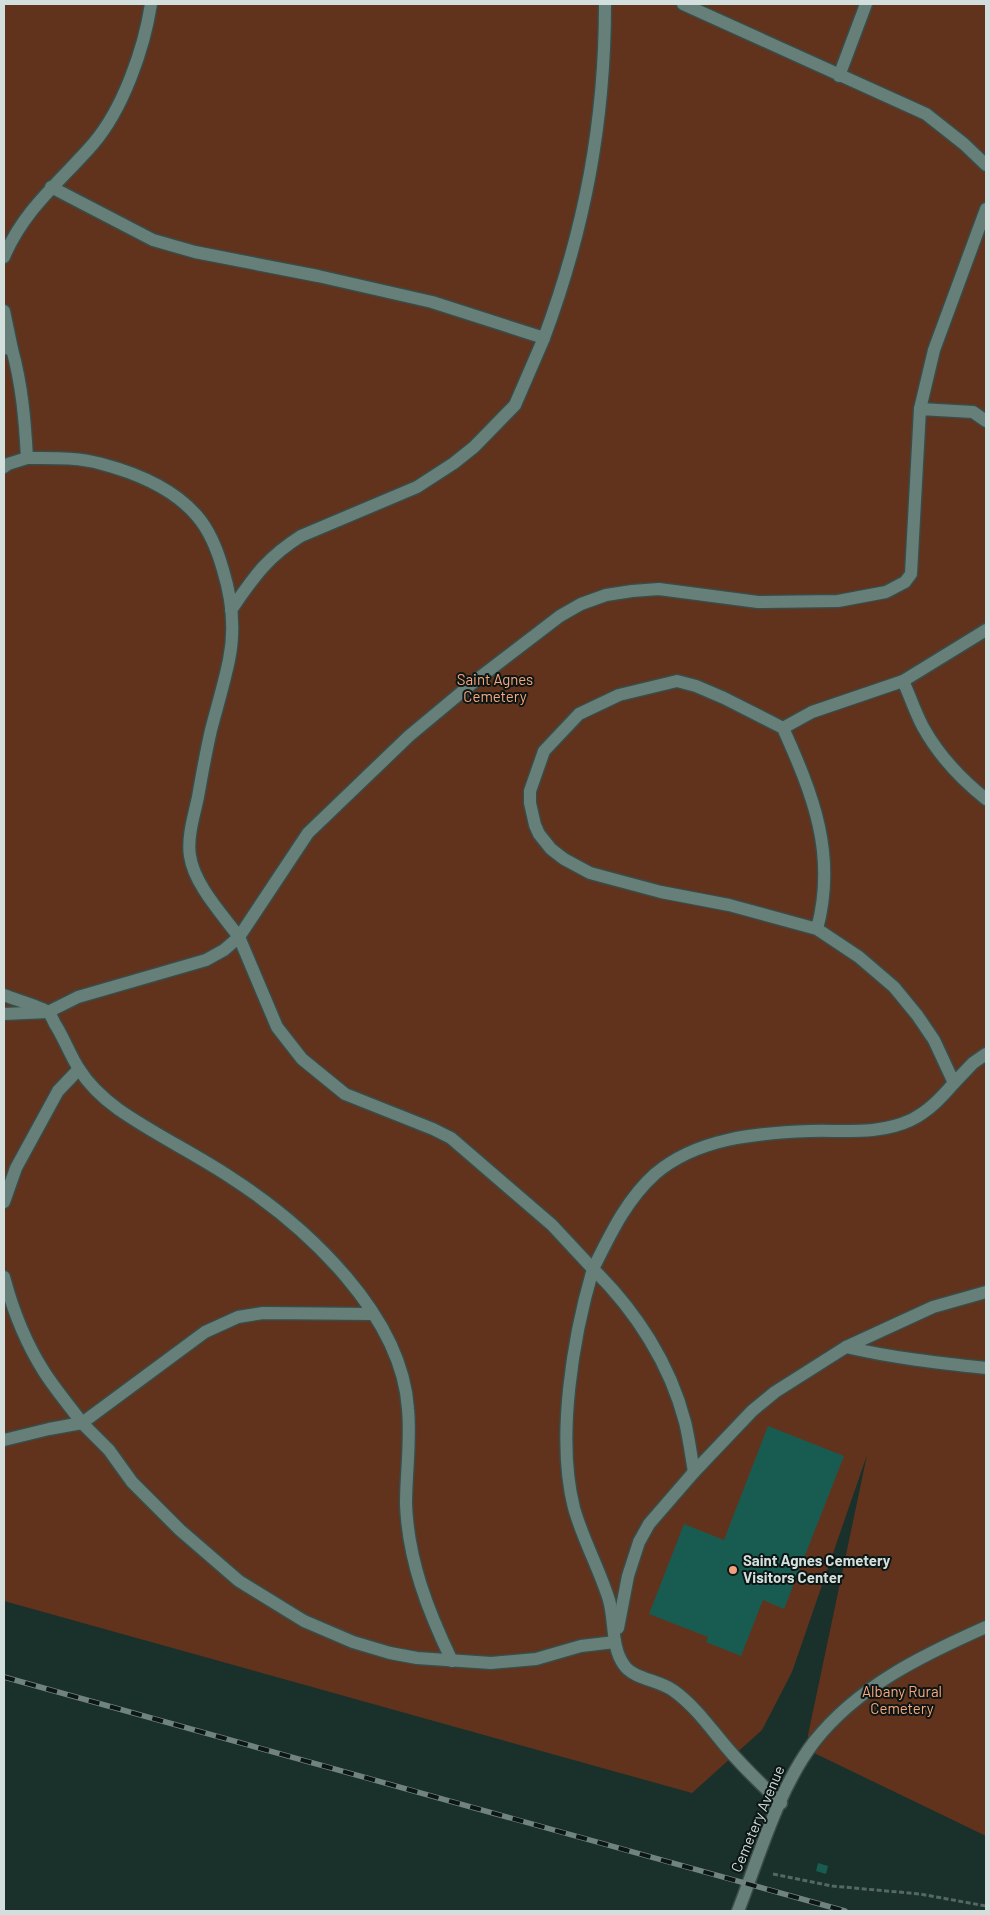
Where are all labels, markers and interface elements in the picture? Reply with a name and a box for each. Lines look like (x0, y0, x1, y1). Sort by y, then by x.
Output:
park label: Saint Agnes Cemetery (457, 670, 533, 705)
place label: Saint Agnes Cemetery Visitors Center (743, 1551, 891, 1586)
marker: Saint Agnes Cemetery Visitors Center (727, 1564, 739, 1576)
park label: Albany Rural Cemetery (862, 1682, 942, 1717)
street label: Cemetery Avenue (727, 1763, 788, 1875)

